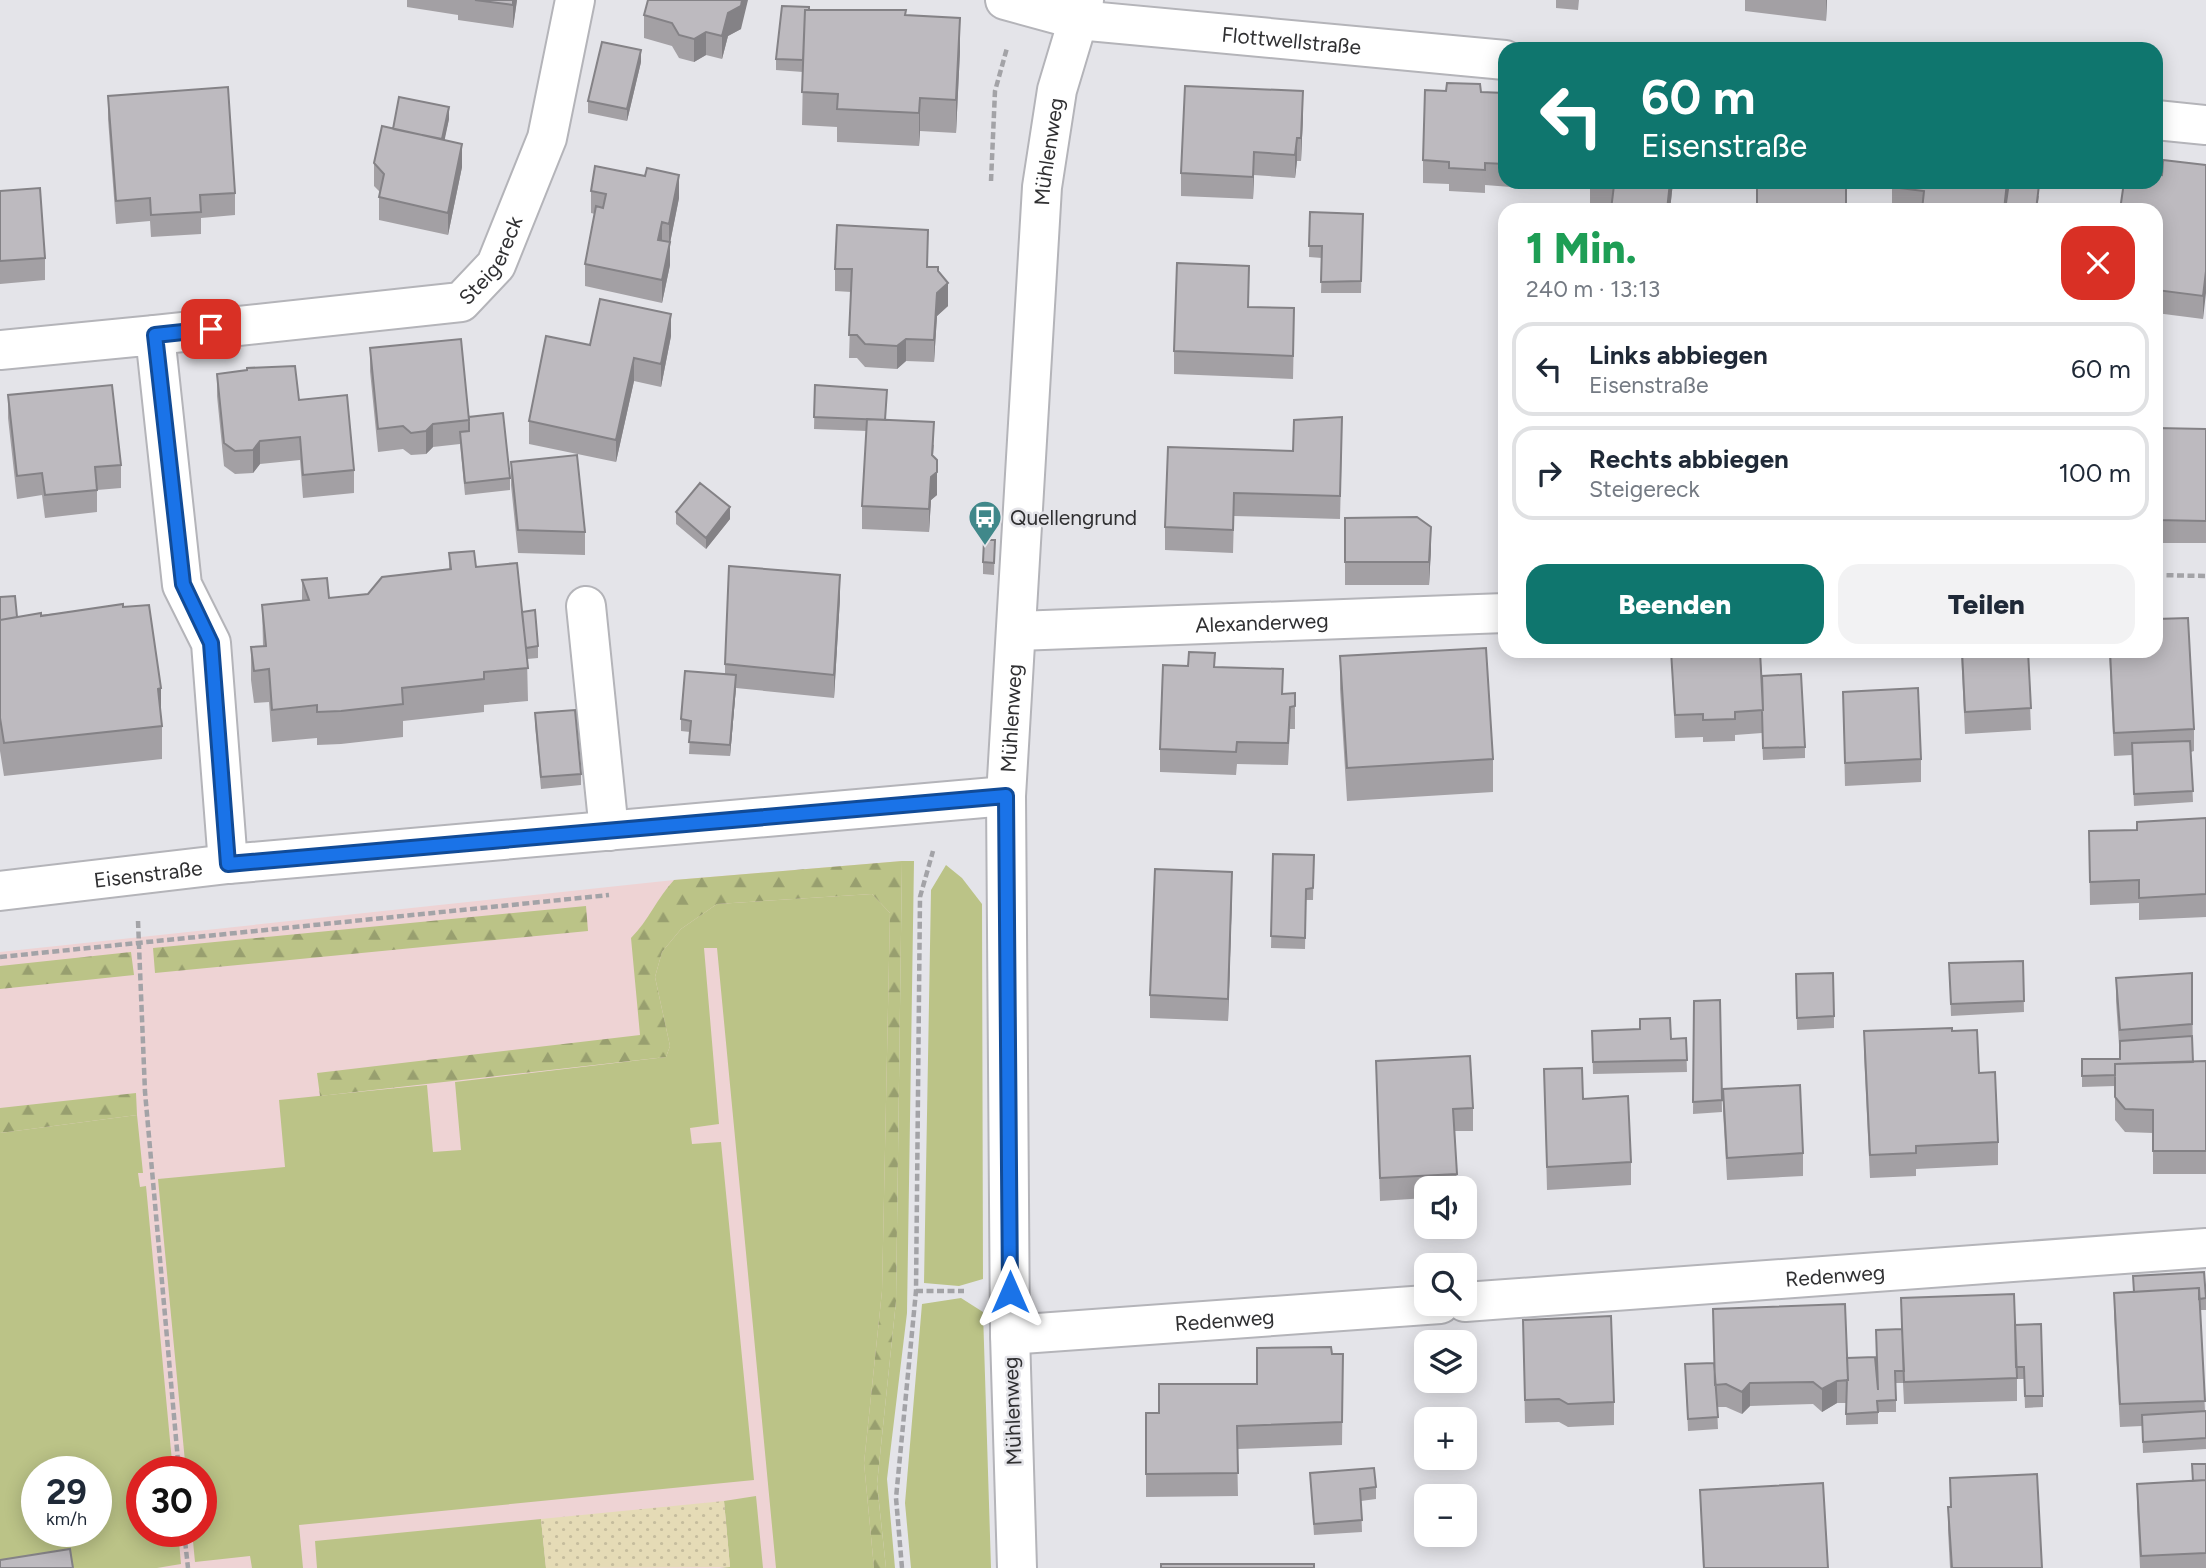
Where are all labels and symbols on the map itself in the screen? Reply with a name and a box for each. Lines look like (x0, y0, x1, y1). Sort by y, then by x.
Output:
street label: Flottwellstraße (1221, 21, 1362, 59)
street label: Mühlenweg (1028, 96, 1068, 206)
street label: Steigereck (453, 211, 527, 309)
pin (181, 299, 241, 359)
bus stop icon: Quellengrund (966, 498, 1004, 547)
place label: Quellengrund (1010, 505, 1137, 530)
street label: Alexanderweg (1195, 607, 1329, 637)
street label: Mühlenweg (995, 663, 1026, 773)
street label: Eisenstraße (92, 855, 204, 892)
position arrow (973, 1255, 1047, 1329)
street label: Redenweg (1784, 1259, 1886, 1291)
street label: Redenweg (1174, 1303, 1275, 1336)
street label: Mühlenweg (998, 1356, 1026, 1466)
speed limit sign: 30 (126, 1456, 217, 1547)

